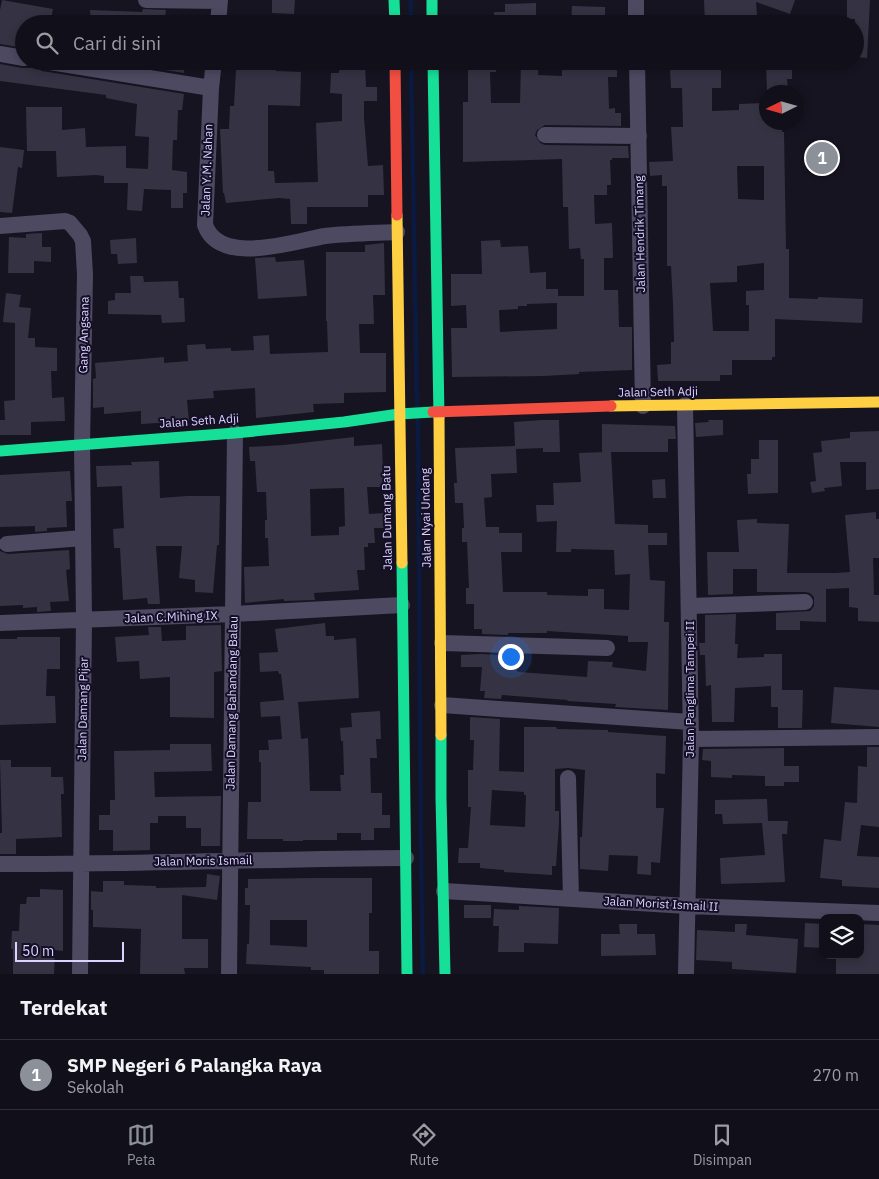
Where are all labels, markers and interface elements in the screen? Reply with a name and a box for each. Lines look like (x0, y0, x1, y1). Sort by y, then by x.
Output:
search box (15, 15, 864, 70)
icon: search (33, 29, 61, 57)
text: Cari di sini (73, 31, 161, 55)
north arrow (759, 85, 804, 130)
street label: Jalan Y.M. Nahan (197, 124, 216, 216)
pin: 1 (806, 139, 838, 177)
street label: Jalan Hendrik Timang (631, 175, 648, 293)
street label: Gang Angsana (75, 296, 92, 374)
street label: Jalan Seth Adji (618, 383, 698, 400)
street label: Jalan Seth Adji (159, 410, 239, 431)
street label: Jalan Dumang Batu (378, 465, 395, 571)
street label: Jalan Nyai Undang (417, 467, 434, 568)
street label: Jalan C.Mihing IX (124, 607, 218, 626)
street label: Jalan Damang Bahandang Balau (222, 616, 241, 790)
street label: Jalan Panglima Tampei II (682, 621, 697, 757)
your location (498, 644, 524, 670)
street label: Jalan Damang Pijar (74, 657, 91, 761)
street label: Jalan Moris Ismail (154, 852, 252, 869)
street label: Jalan Morist Ismail II (603, 893, 719, 914)
map controls (819, 914, 864, 959)
button: layers (819, 914, 864, 959)
scale bar (15, 939, 124, 962)
text: 50 m (22, 942, 54, 960)
text: Terdekat (20, 993, 108, 1021)
text: SMP Negeri 6 Palangka Raya (67, 1053, 322, 1077)
text: 1 (31, 1065, 41, 1085)
text: 270 m (812, 1065, 859, 1085)
text: Sekolah (67, 1077, 124, 1097)
tab: Peta (127, 1121, 155, 1169)
tab: Rute (409, 1121, 439, 1169)
tab: Disimpan (693, 1121, 752, 1169)

